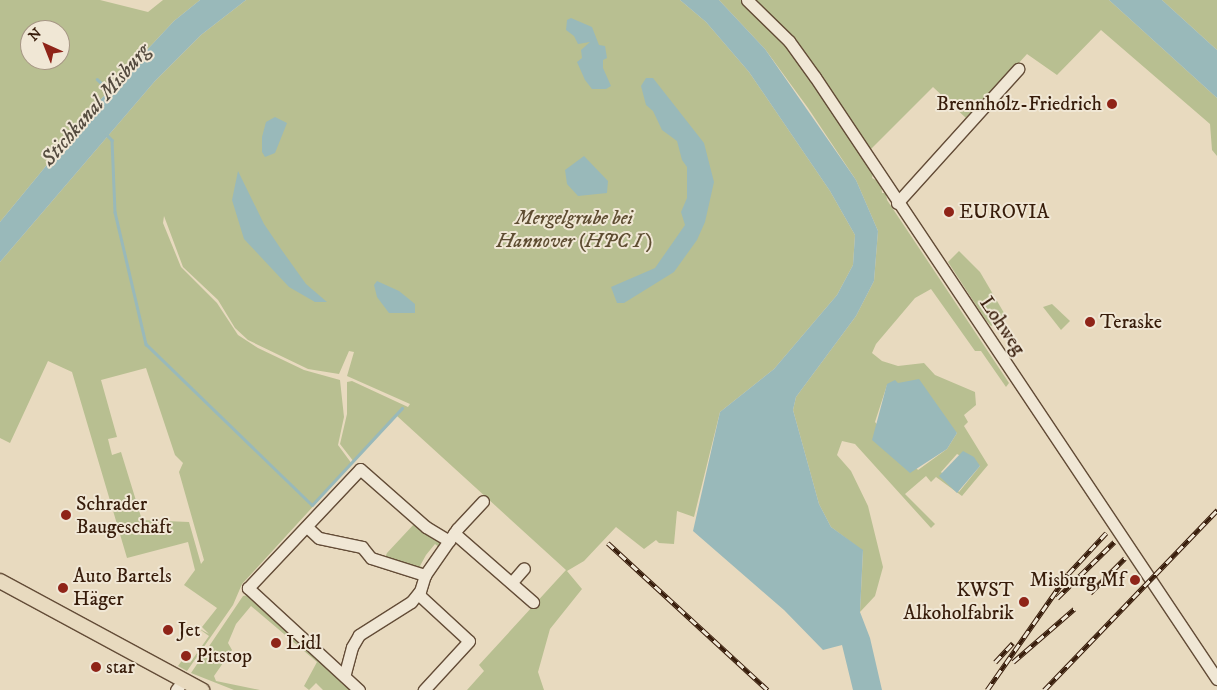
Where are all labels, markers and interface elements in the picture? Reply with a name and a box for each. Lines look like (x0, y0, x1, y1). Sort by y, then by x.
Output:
north arrow (20, 20, 70, 70)
text: N (25, 24, 46, 45)
water label: Stichkanal Misburg (36, 39, 156, 171)
place label: Brennholz-Friedrich (936, 92, 1102, 116)
marker: Brennholz-Friedrich (1106, 98, 1118, 110)
place label: EUROVIA (959, 200, 1049, 224)
marker: EUROVIA (943, 206, 955, 218)
park label: Mergelgrube bei Hannover (HPC I) (496, 207, 652, 254)
street label: Lohweg (974, 292, 1030, 360)
place label: Teraske (1100, 310, 1162, 334)
marker: Teraske (1084, 316, 1096, 328)
place label: Schrader Baugeschäft (76, 492, 172, 539)
marker: Schrader Baugeschäft (60, 509, 72, 521)
place label: Auto Bartels Häger (73, 564, 172, 611)
place label: Misburg Mf (1030, 568, 1125, 592)
marker: Misburg Mf (1129, 574, 1141, 586)
place label: KWST Alkoholfabrik (903, 578, 1014, 625)
marker: Auto Bartels Häger (57, 582, 69, 594)
marker: KWST Alkoholfabrik (1018, 596, 1030, 608)
place label: Jet (178, 618, 200, 642)
marker: Jet (162, 624, 174, 636)
place label: Lidl (286, 631, 322, 655)
marker: Lidl (270, 637, 282, 649)
place label: Pitstop (196, 644, 252, 668)
marker: Pitstop (180, 650, 192, 662)
place label: star (106, 655, 135, 679)
marker: star (90, 661, 102, 673)

